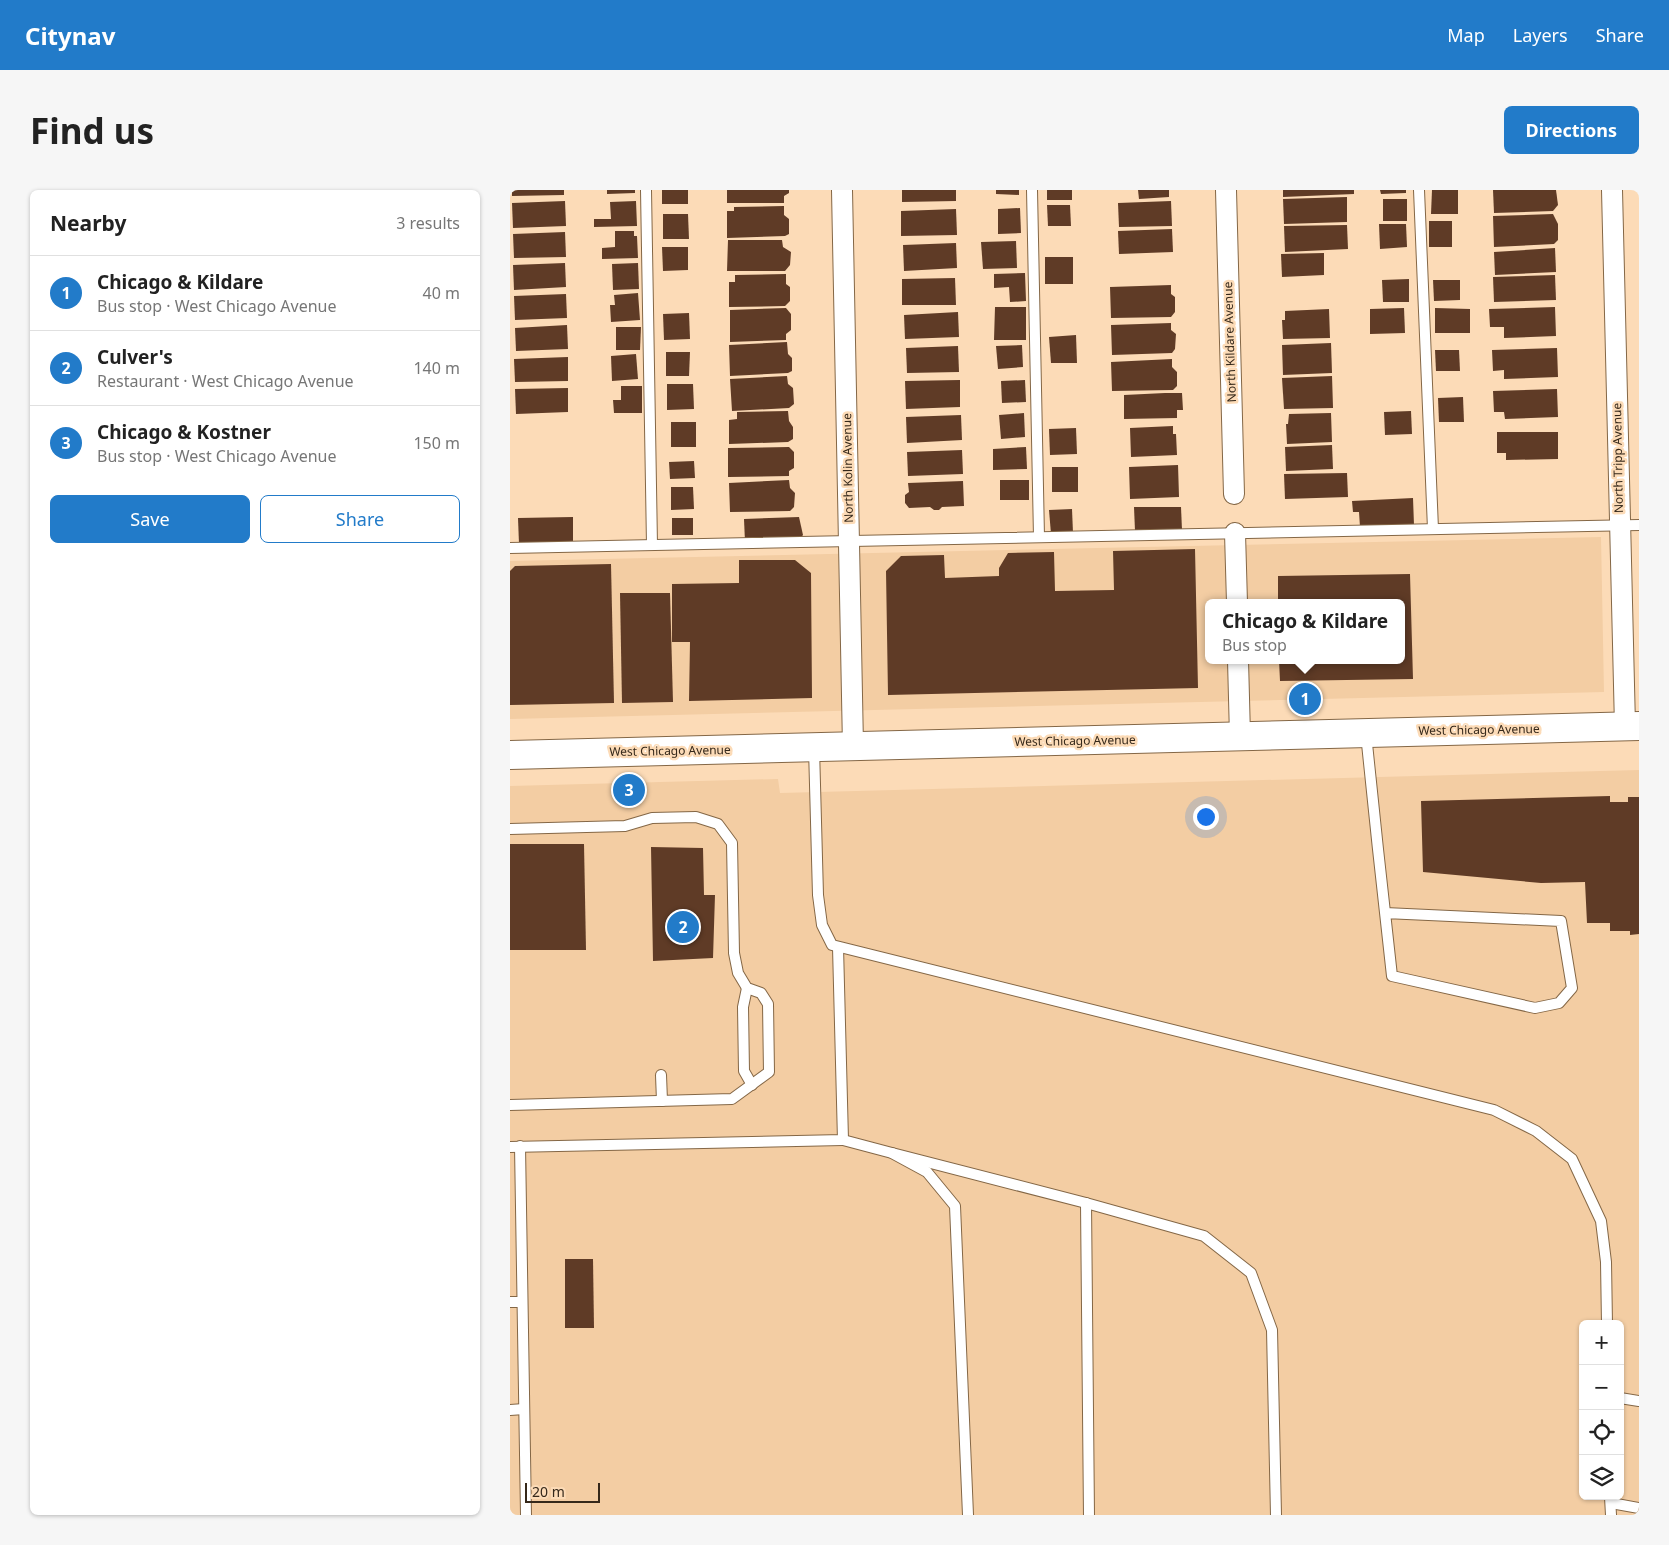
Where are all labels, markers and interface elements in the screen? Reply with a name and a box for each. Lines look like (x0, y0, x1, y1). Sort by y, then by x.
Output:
text: Citynav (25, 19, 115, 52)
text: Map (1447, 23, 1485, 47)
text: Layers (1513, 23, 1568, 47)
text: Share (1596, 23, 1644, 47)
button: Directions (1504, 106, 1639, 154)
text: Find us (30, 107, 154, 154)
text: Nearby (50, 209, 126, 237)
text: 3 results (396, 212, 460, 234)
text: Chicago & Kildare (97, 269, 263, 295)
street label: North Kildare Avenue (1219, 281, 1240, 403)
text: 1 (61, 282, 71, 304)
text: 40 m (423, 282, 460, 304)
text: Bus stop · West Chicago Avenue (97, 295, 337, 317)
text: Culver's (97, 344, 173, 370)
text: 2 (61, 357, 71, 379)
text: 140 m (413, 357, 460, 379)
text: Restaurant · West Chicago Avenue (97, 370, 354, 392)
street label: North Tripp Avenue (1608, 402, 1627, 513)
street label: North Kolin Avenue (838, 413, 857, 523)
text: Chicago & Kostner (97, 419, 271, 445)
text: 3 (61, 432, 71, 454)
text: 150 m (413, 432, 460, 454)
text: Bus stop · West Chicago Avenue (97, 445, 337, 467)
button: Save (50, 495, 250, 543)
button: Share (260, 495, 460, 543)
popup (1205, 599, 1405, 664)
text: Chicago & Kildare (1222, 608, 1388, 634)
text: Bus stop (1222, 634, 1287, 656)
pin: 1 (1289, 680, 1321, 718)
street label: West Chicago Avenue (1418, 720, 1540, 739)
street label: West Chicago Avenue (1014, 731, 1136, 750)
street label: West Chicago Avenue (609, 741, 731, 760)
pin: 3 (613, 771, 645, 809)
your location (1193, 804, 1219, 830)
pin: 2 (667, 908, 699, 946)
map controls (1579, 1320, 1624, 1500)
button: + (1579, 1320, 1624, 1365)
button: − (1579, 1365, 1624, 1410)
button: locate (1579, 1410, 1624, 1455)
button: layers (1579, 1455, 1624, 1500)
scale bar (525, 1480, 600, 1503)
text: 20 m (532, 1482, 565, 1501)

